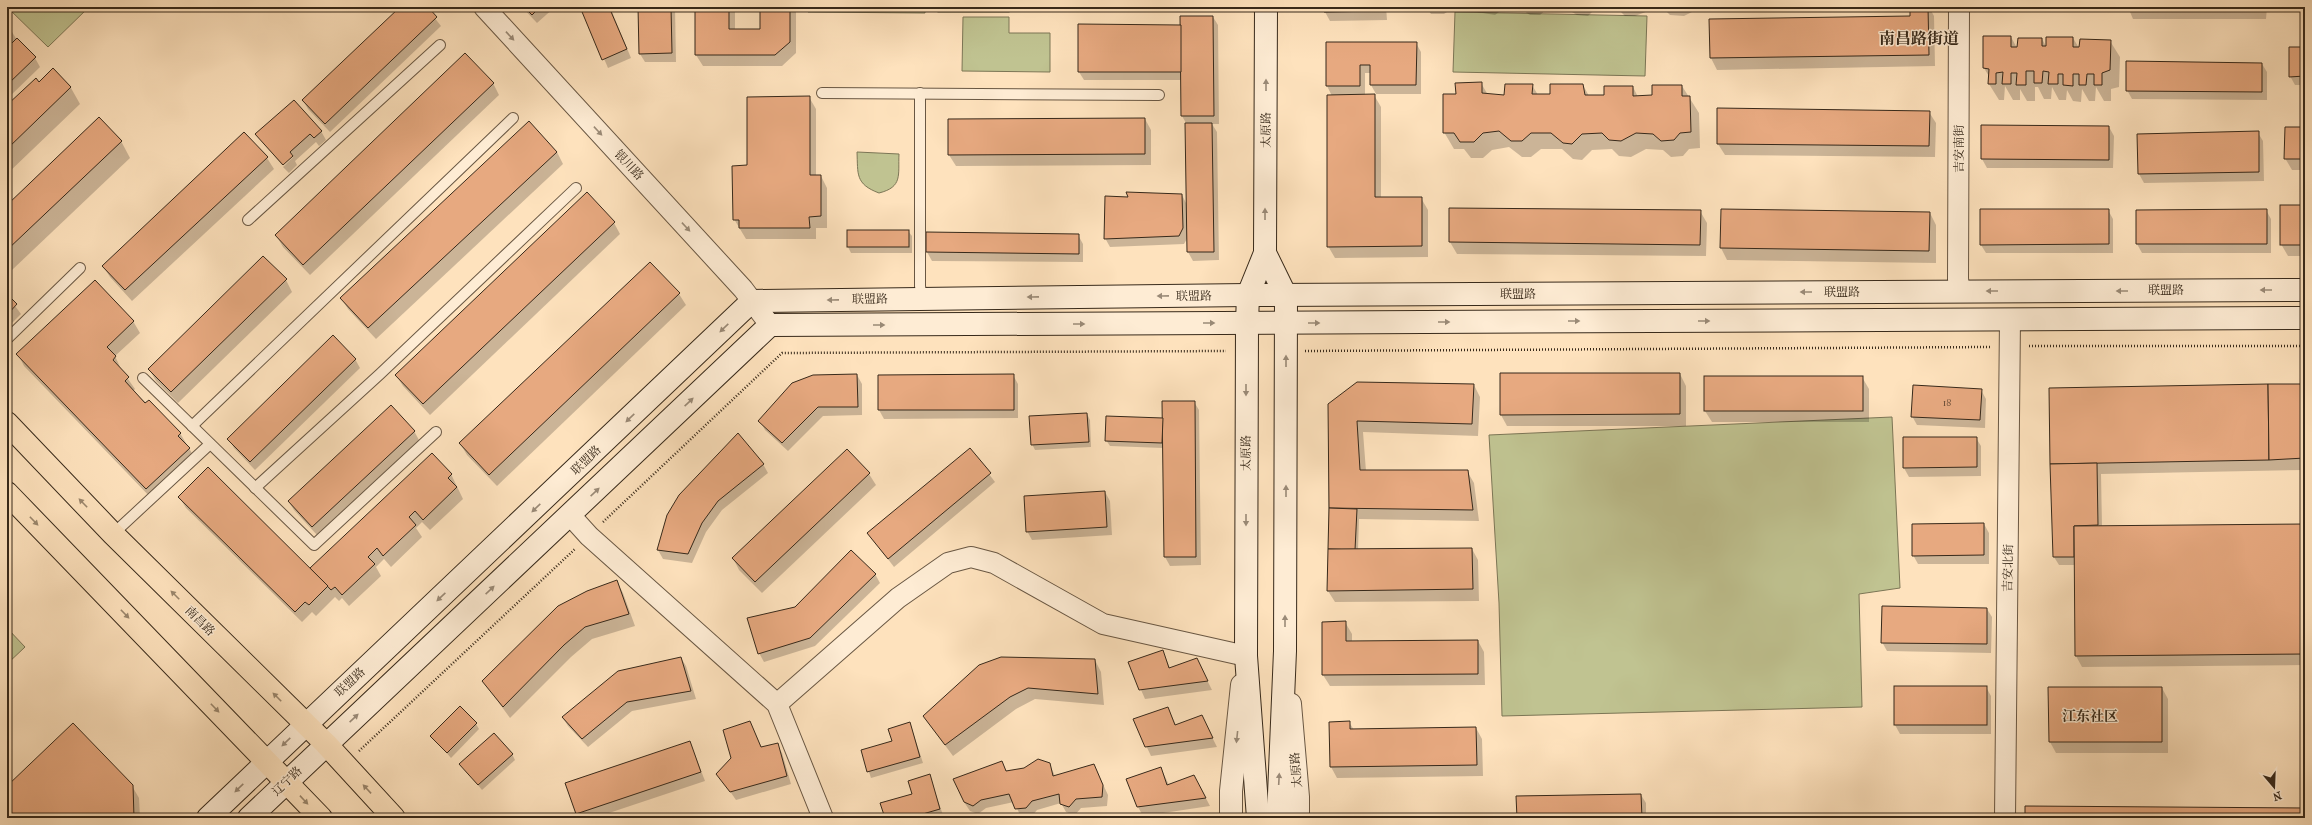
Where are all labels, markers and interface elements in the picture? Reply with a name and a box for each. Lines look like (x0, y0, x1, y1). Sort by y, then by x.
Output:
district label: 南昌路街道 (1879, 29, 1959, 48)
one-way arrow (505, 31, 515, 41)
one-way arrow (1263, 78, 1269, 91)
street label: 太原路 (1259, 112, 1273, 148)
street label: 吉安南街 (1952, 124, 1966, 173)
one-way arrow (593, 127, 602, 136)
street label: 银川路 (612, 147, 646, 183)
one-way arrow (1262, 208, 1269, 220)
one-way arrow (681, 222, 691, 232)
street label: 联盟路 (2148, 283, 2184, 297)
street label: 联盟路 (1824, 285, 1860, 299)
street label: 联盟路 (1500, 287, 1536, 301)
one-way arrow (2259, 287, 2272, 293)
one-way arrow (1985, 288, 1998, 294)
one-way arrow (2115, 288, 2128, 294)
street label: 联盟路 (1176, 289, 1212, 303)
one-way arrow (1799, 289, 1812, 295)
street label: 联盟路 (852, 292, 888, 306)
one-way arrow (1156, 293, 1169, 299)
one-way arrow (1027, 294, 1039, 301)
one-way arrow (826, 297, 839, 303)
one-way arrow (1568, 318, 1581, 324)
one-way arrow (1698, 318, 1711, 324)
one-way arrow (1438, 319, 1451, 325)
one-way arrow (1203, 320, 1216, 326)
one-way arrow (1308, 320, 1321, 326)
one-way arrow (873, 321, 885, 328)
one-way arrow (1073, 321, 1086, 327)
one-way arrow (719, 324, 729, 333)
one-way arrow (1283, 354, 1289, 367)
one-way arrow (1243, 384, 1249, 397)
one-way arrow (684, 397, 694, 407)
house number: 18 (1943, 397, 1951, 409)
one-way arrow (625, 413, 635, 423)
street label: 太原路 (1239, 435, 1253, 471)
street label: 联盟路 (568, 442, 604, 478)
one-way arrow (1283, 484, 1289, 497)
one-way arrow (590, 488, 599, 497)
one-way arrow (79, 498, 88, 508)
one-way arrow (531, 503, 541, 512)
one-way arrow (1243, 514, 1249, 527)
one-way arrow (29, 516, 39, 526)
street label: 吉安北街 (2001, 543, 2015, 592)
one-way arrow (485, 586, 495, 595)
one-way arrow (170, 590, 180, 600)
one-way arrow (436, 592, 446, 601)
street label: 南昌路 (182, 603, 218, 639)
one-way arrow (120, 609, 130, 619)
one-way arrow (1282, 614, 1288, 627)
street label: 联盟路 (332, 665, 368, 699)
one-way arrow (272, 692, 281, 702)
one-way arrow (210, 703, 220, 713)
district label: 江东社区 (2062, 708, 2118, 725)
one-way arrow (349, 713, 359, 722)
one-way arrow (1234, 731, 1240, 743)
one-way arrow (281, 737, 291, 747)
street label: 太原路 (1287, 751, 1305, 789)
street label: 辽宁路 (269, 763, 305, 799)
north arrow (2254, 767, 2294, 807)
one-way arrow (1275, 773, 1282, 785)
one-way arrow (234, 783, 244, 793)
one-way arrow (363, 784, 372, 795)
text: N (2270, 788, 2283, 804)
one-way arrow (299, 795, 308, 804)

